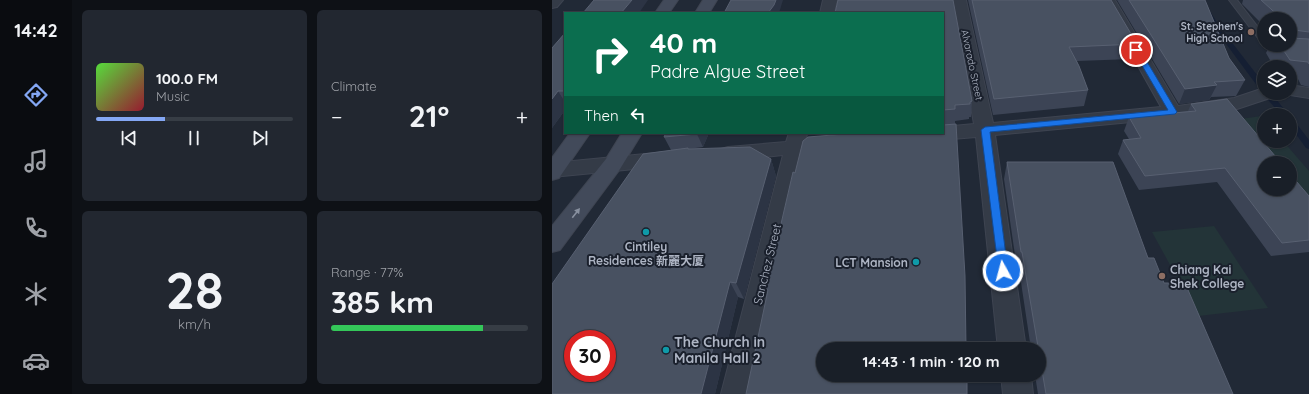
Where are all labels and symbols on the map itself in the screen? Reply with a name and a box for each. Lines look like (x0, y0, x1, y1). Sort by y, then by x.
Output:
place label: St. Stephen's High School (1181, 20, 1243, 45)
marker: St. Stephen's High School (1246, 27, 1256, 37)
street label: Alvarado Street (958, 29, 986, 102)
pin (1119, 33, 1153, 67)
one-way arrow (572, 207, 581, 218)
street label: Sanchez Street (750, 222, 784, 306)
marker: Cintiley Residences 新麗大厦 (641, 227, 651, 237)
place label: Cintiley Residences 新麗大厦 (588, 239, 704, 268)
position arrow (982, 250, 1024, 292)
place label: LCT Mansion (835, 255, 908, 270)
marker: LCT Mansion (911, 257, 921, 267)
place label: Chiang Kai Shek College (1170, 262, 1244, 291)
marker: Chiang Kai Shek College (1157, 271, 1167, 281)
speed limit sign: 30 (564, 330, 616, 382)
place label: The Church in Manila Hall 2 (674, 333, 765, 367)
marker: The Church in Manila Hall 2 (661, 345, 671, 355)

